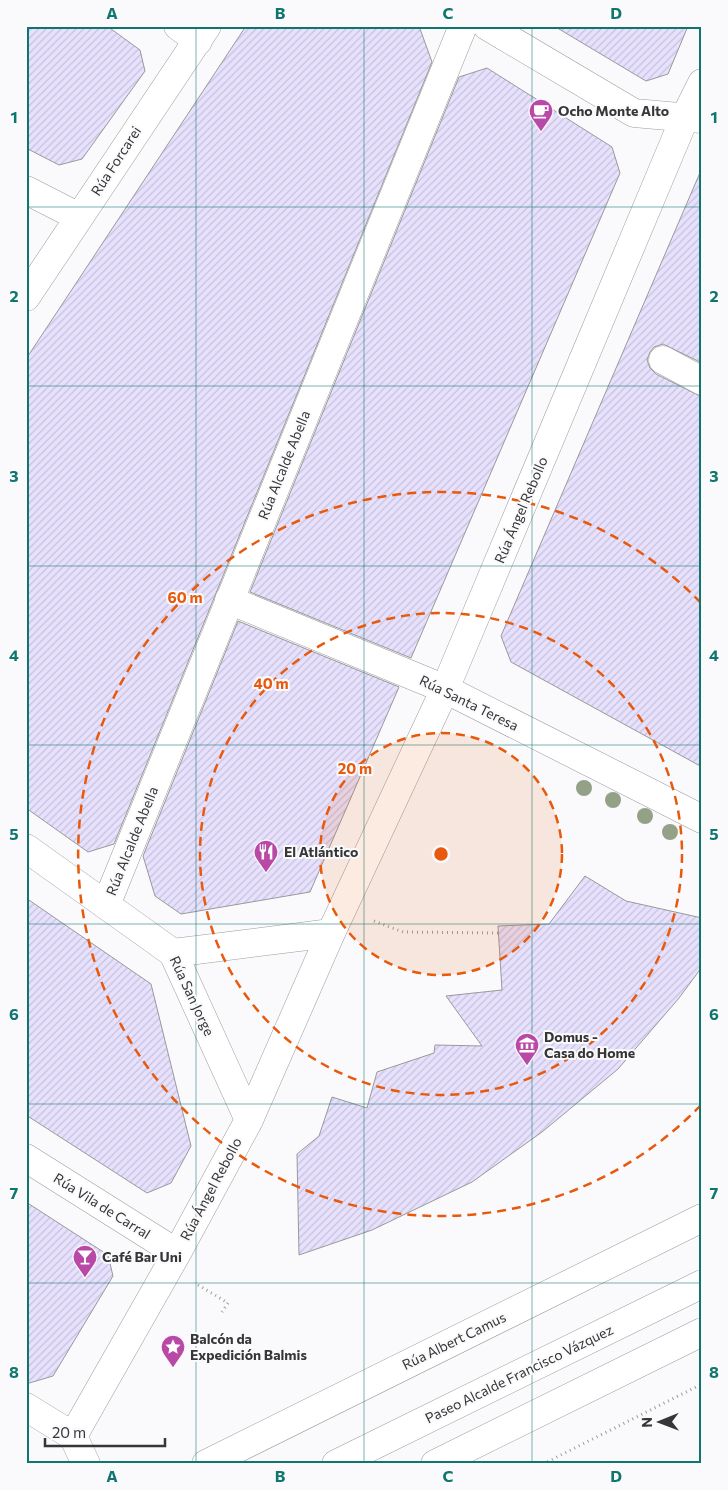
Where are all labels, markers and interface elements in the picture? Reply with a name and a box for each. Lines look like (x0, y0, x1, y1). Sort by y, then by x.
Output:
text: A (106, 3, 118, 22)
text: B (275, 3, 286, 22)
text: C (443, 3, 454, 22)
text: D (610, 3, 622, 22)
cafe icon: Ocho Monte Alto (528, 98, 554, 132)
place label: Ocho Monte Alto (558, 102, 669, 119)
text: 1 (10, 107, 18, 126)
text: 1 (710, 107, 718, 126)
street label: Rúa Forcarei (87, 123, 144, 199)
text: 2 (9, 286, 19, 305)
text: 2 (709, 286, 719, 305)
street label: Rúa Alcalde Abella (254, 408, 313, 522)
street label: Rúa Ángel Rebollo (490, 454, 551, 566)
text: 3 (9, 466, 19, 485)
text: 3 (709, 466, 719, 485)
text: 60 m (167, 588, 203, 606)
text: 4 (9, 645, 19, 664)
text: 4 (709, 645, 719, 664)
street label: Rúa Santa Teresa (417, 671, 522, 734)
text: 40 m (253, 674, 289, 692)
text: 20 m (338, 759, 372, 777)
street label: Rúa Alcalde Abella (102, 784, 161, 898)
text: 5 (9, 824, 19, 843)
text: 5 (709, 824, 719, 843)
restaurant icon: El Atlántico (253, 839, 279, 873)
place label: El Atlántico (284, 843, 358, 860)
centre of rings (432, 845, 450, 863)
street label: Rúa San Jorge (167, 953, 218, 1038)
text: 6 (9, 1004, 19, 1023)
text: 6 (709, 1004, 719, 1023)
place label: Domus - Casa do Home (544, 1028, 635, 1061)
museum icon: Domus - Casa do Home (514, 1032, 540, 1066)
street label: Rúa Ángel Rebollo (176, 1134, 245, 1243)
street label: Rúa Vila de Carral (51, 1169, 154, 1242)
text: 7 (10, 1183, 19, 1202)
text: 7 (710, 1183, 719, 1202)
bar icon: Café Bar Uni (72, 1244, 98, 1278)
place label: Café Bar Uni (102, 1248, 182, 1265)
street label: Rúa Albert Camus (399, 1308, 508, 1373)
street label: Paseo Alcalde Francisco Vázquez (422, 1321, 616, 1427)
place label: Balcón da Expedición Balmis (190, 1330, 307, 1363)
place icon: Balcón da Expedición Balmis (160, 1334, 186, 1368)
text: 8 (9, 1362, 19, 1381)
text: 8 (709, 1362, 719, 1381)
north arrow (636, 1398, 686, 1448)
scale bar (45, 1415, 165, 1447)
text: N (638, 1417, 655, 1428)
text: 20 m (52, 1423, 86, 1441)
text: A (106, 1466, 118, 1485)
text: B (275, 1466, 286, 1485)
text: C (443, 1466, 454, 1485)
text: D (610, 1466, 622, 1485)

